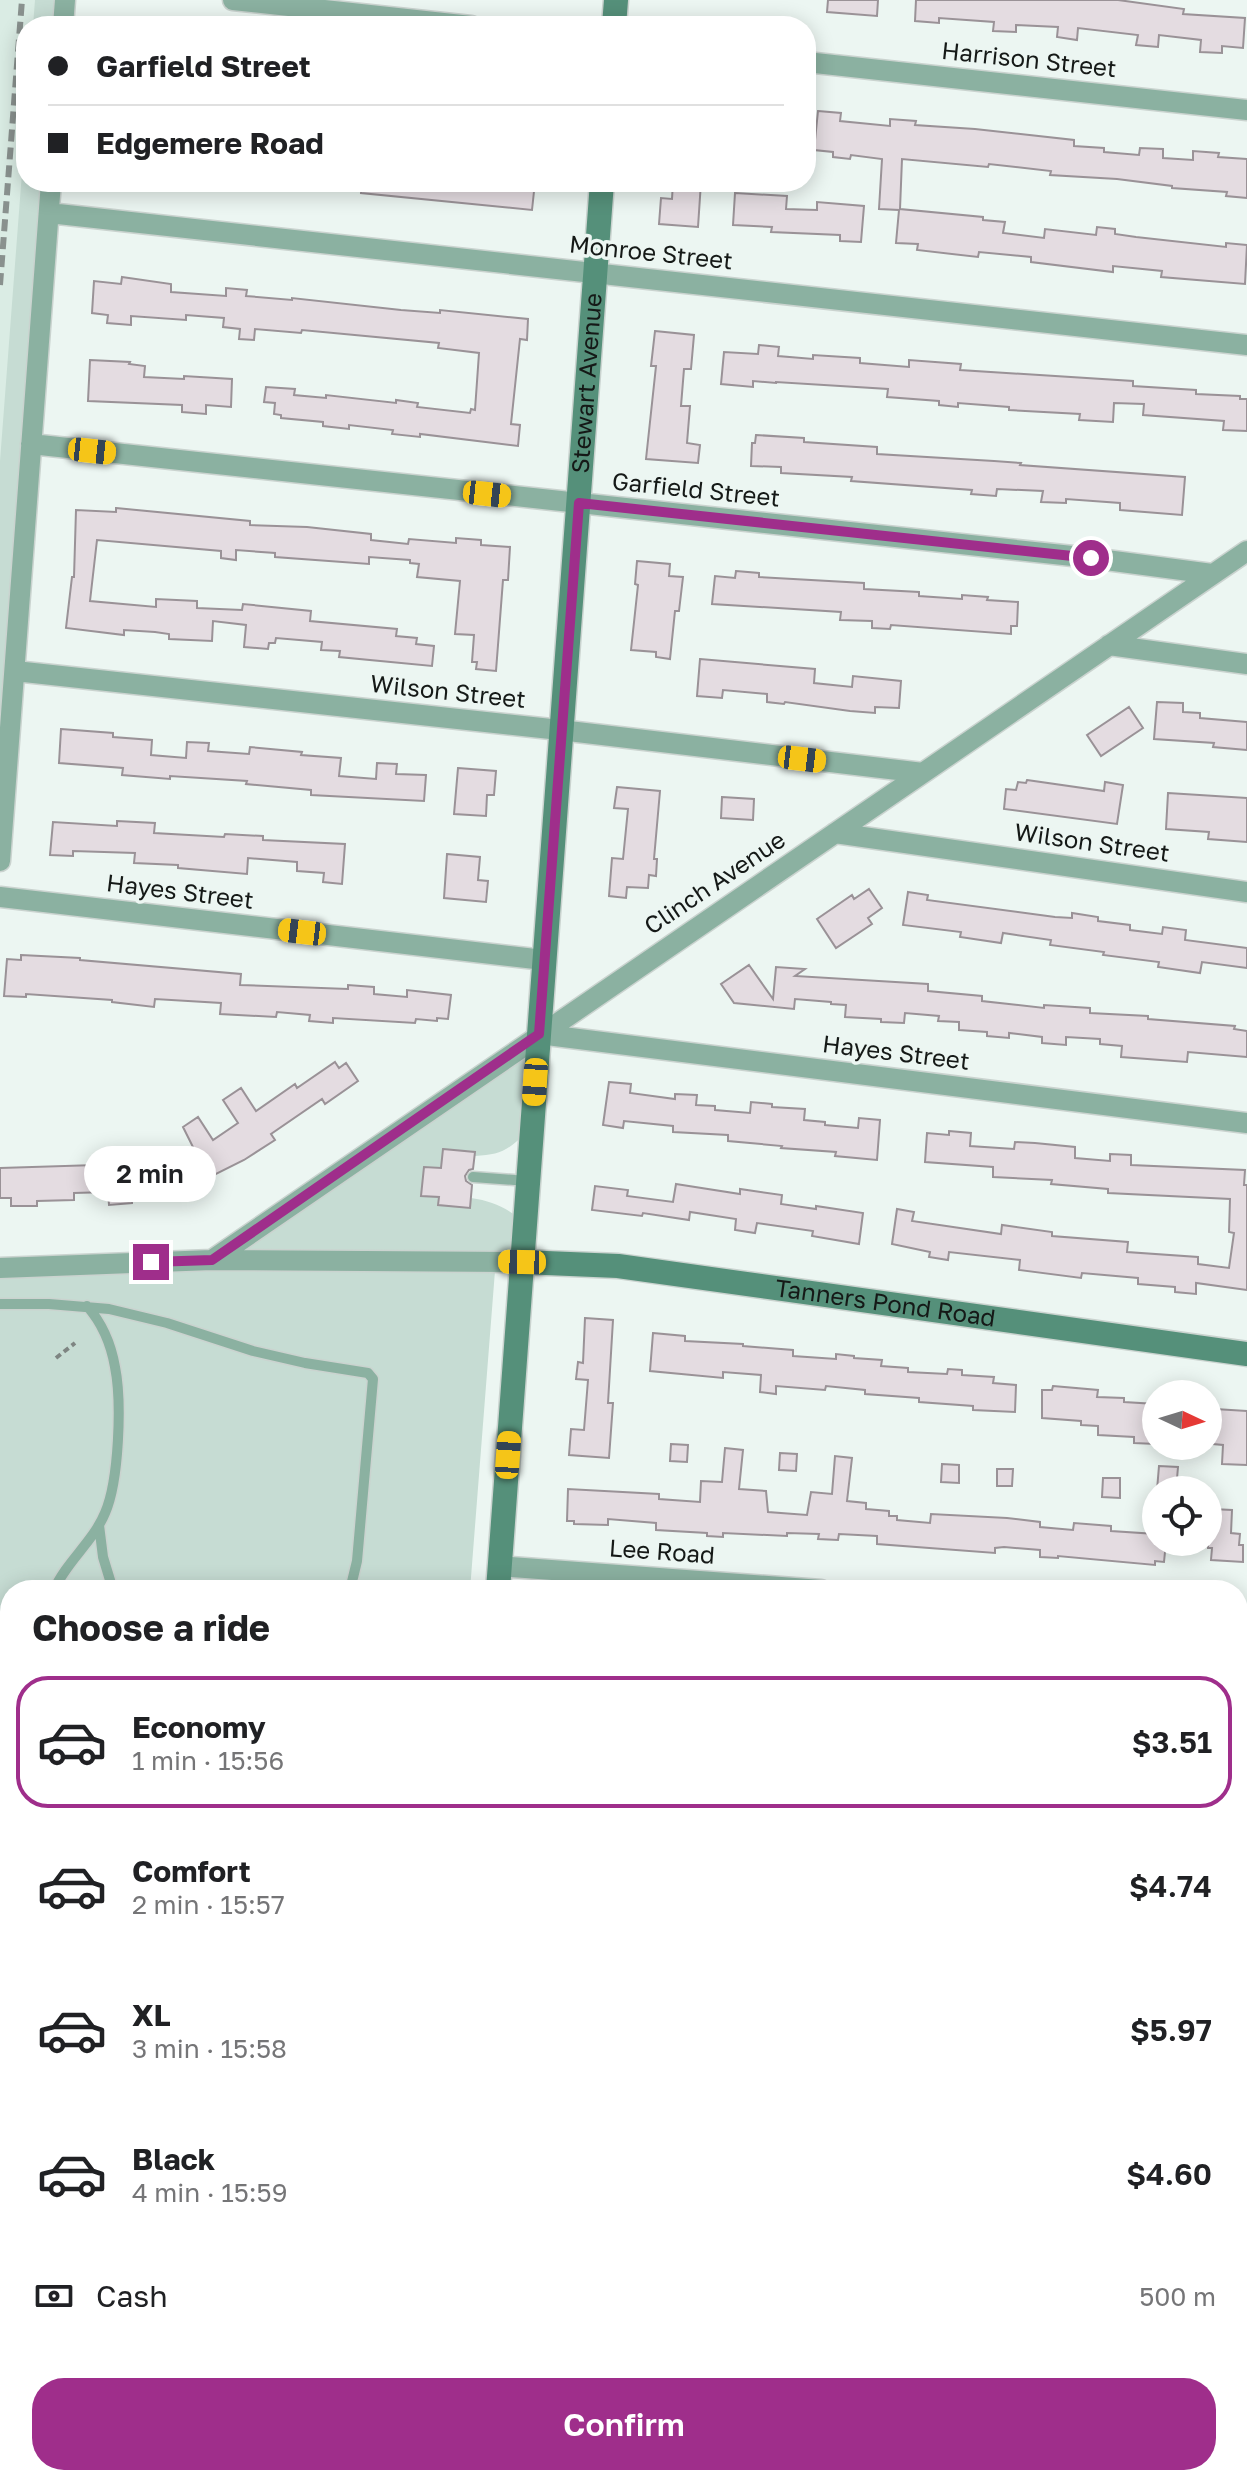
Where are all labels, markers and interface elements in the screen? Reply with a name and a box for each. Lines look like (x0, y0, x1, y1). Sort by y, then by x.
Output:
street label: Harrison Street (940, 35, 1118, 82)
text: Garfield Street (96, 48, 311, 84)
text: Edgemere Road (96, 125, 324, 161)
street label: Monroe Street (568, 229, 734, 275)
street label: Stewart Avenue (565, 292, 607, 474)
car (67, 437, 117, 465)
street label: Garfield Street (611, 465, 782, 512)
car (462, 480, 512, 508)
route start (1073, 540, 1109, 576)
street label: Wilson Street (369, 668, 527, 713)
car (777, 744, 827, 774)
street label: Wilson Street (1013, 816, 1172, 867)
street label: Clinch Avenue (638, 824, 790, 940)
street label: Hayes Street (105, 867, 255, 914)
car (277, 917, 327, 947)
street label: Hayes Street (821, 1028, 971, 1075)
car (521, 1057, 549, 1107)
callout: 2 min (85, 1146, 217, 1202)
text: 2 min (116, 1158, 184, 1189)
route end (133, 1244, 169, 1280)
car (498, 1250, 546, 1274)
street label: Tanners Pond Road (774, 1272, 998, 1332)
north arrow (1142, 1380, 1222, 1460)
map controls (1142, 1380, 1222, 1556)
car (494, 1430, 522, 1480)
button: locate (1142, 1476, 1222, 1556)
street label: Lee Road (608, 1532, 716, 1569)
text: Choose a ride (32, 1606, 270, 1649)
icon: car (36, 1706, 108, 1778)
text: Economy (132, 1709, 266, 1745)
text: $3.51 (1132, 1724, 1212, 1760)
text: 1 min · 15:56 (132, 1745, 284, 1776)
icon: car (36, 1850, 108, 1922)
text: Comfort (132, 1853, 251, 1889)
text: $4.74 (1129, 1868, 1212, 1904)
text: 2 min · 15:57 (132, 1889, 285, 1920)
icon: car (36, 1994, 108, 2066)
text: XL (132, 1997, 171, 2033)
text: $5.97 (1130, 2012, 1212, 2048)
text: 3 min · 15:58 (132, 2033, 287, 2064)
icon: car (36, 2138, 108, 2210)
text: Black (132, 2141, 215, 2177)
text: $4.60 (1126, 2156, 1212, 2192)
text: 4 min · 15:59 (132, 2177, 287, 2208)
icon: cash (32, 2274, 76, 2318)
text: Cash (96, 2278, 168, 2314)
text: 500 m (1139, 2281, 1216, 2312)
button: Confirm (32, 2378, 1216, 2470)

